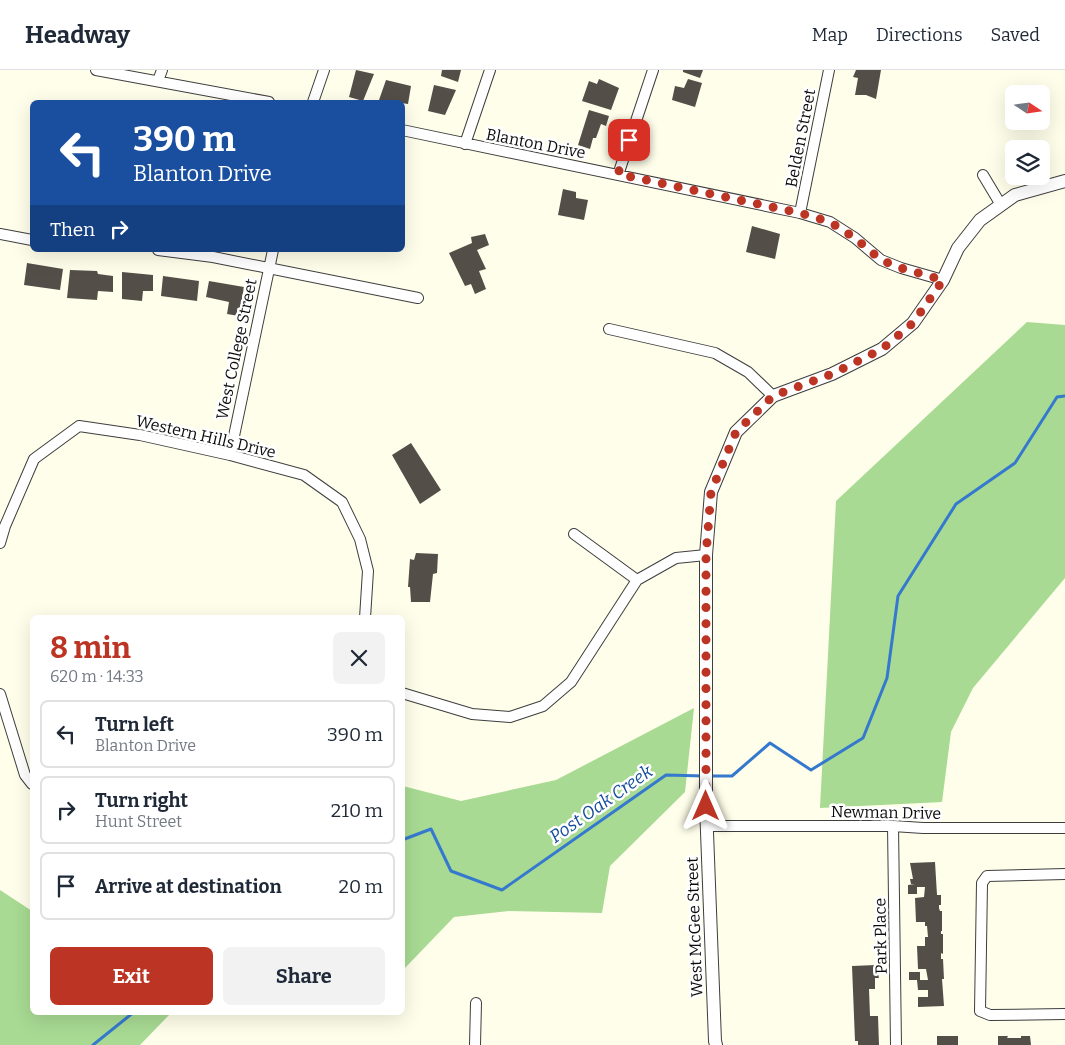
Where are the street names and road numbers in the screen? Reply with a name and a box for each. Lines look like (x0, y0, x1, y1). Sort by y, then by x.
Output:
street label: Belden Street (782, 87, 819, 189)
street label: Blanton Drive (485, 125, 587, 162)
street label: West College Street (212, 277, 261, 421)
street label: Western Hills Drive (134, 411, 278, 462)
street label: Newman Drive (831, 802, 941, 823)
street label: West McGee Street (683, 856, 706, 997)
street label: Park Place (870, 898, 891, 974)

